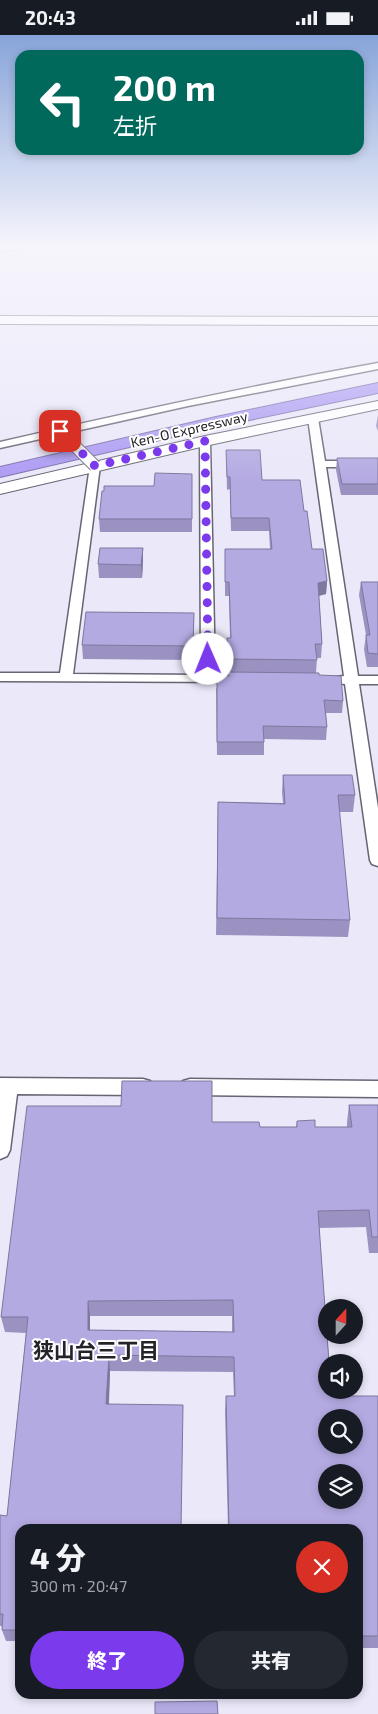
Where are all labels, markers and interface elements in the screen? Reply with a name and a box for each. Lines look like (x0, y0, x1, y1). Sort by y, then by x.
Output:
text: 20:43 (25, 6, 76, 29)
text: 200 m (113, 66, 216, 108)
icon: left (30, 70, 95, 135)
text: 左折 (113, 112, 157, 138)
street label: Ken-O Expressway (129, 407, 250, 451)
pin (39, 410, 81, 452)
icon: arrive (46, 417, 74, 445)
position arrow (181, 632, 233, 684)
north arrow (318, 1299, 362, 1344)
map controls (318, 1299, 363, 1509)
district label: 狭山台三丁目 (33, 1337, 159, 1362)
button: sound (318, 1354, 363, 1399)
button: search (318, 1409, 363, 1454)
button: layers (318, 1464, 363, 1509)
text: 4 分 (30, 1539, 86, 1575)
button: close (296, 1541, 348, 1593)
text: 300 m · 20:47 (30, 1576, 127, 1595)
button: 終了 (30, 1631, 184, 1689)
button: 共有 (194, 1631, 348, 1689)

